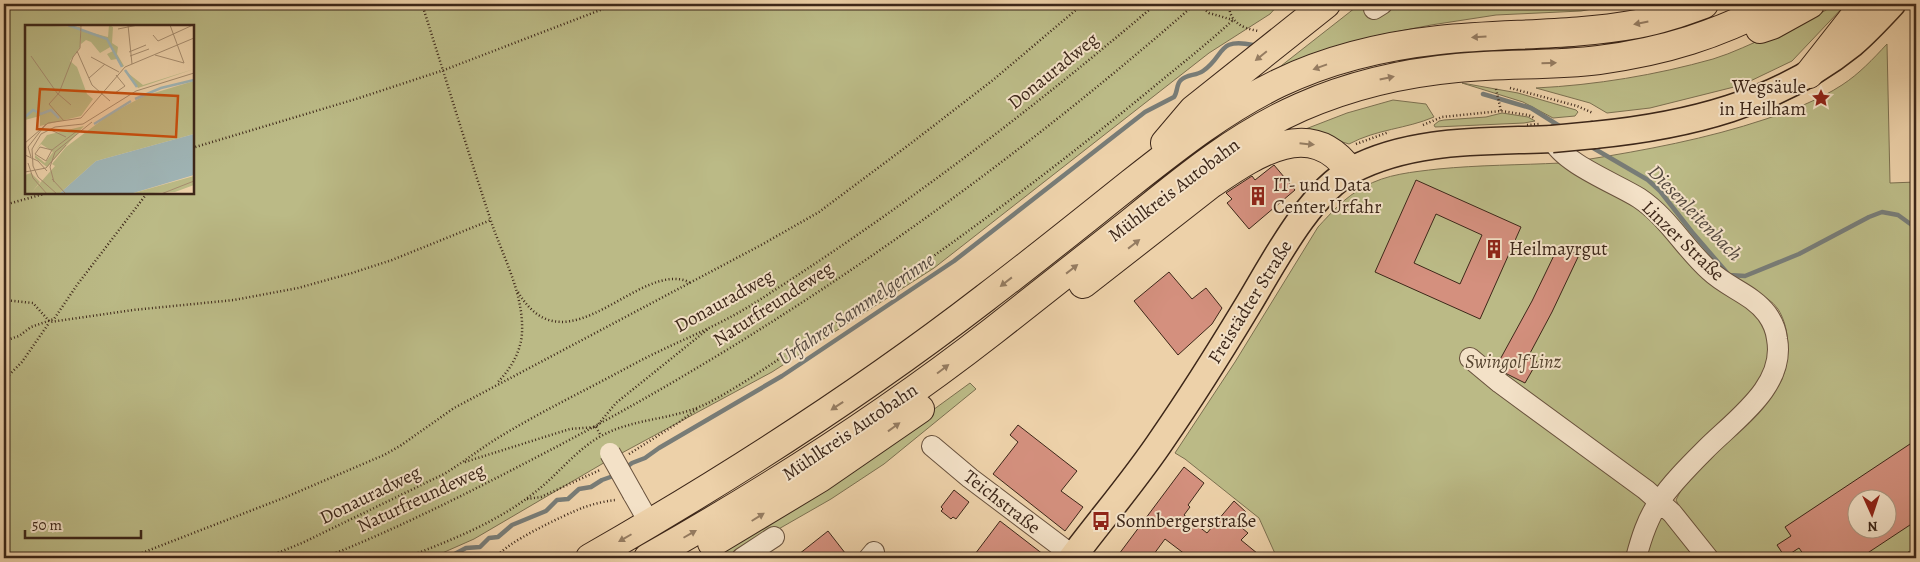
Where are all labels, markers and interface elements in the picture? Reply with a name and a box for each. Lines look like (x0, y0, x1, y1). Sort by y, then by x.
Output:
one-way arrow (1633, 19, 1648, 27)
inset map (25, 25, 194, 194)
street label: Donauradweg (1002, 26, 1104, 116)
one-way arrow (1471, 33, 1487, 41)
one-way arrow (1255, 51, 1268, 62)
one-way arrow (1541, 59, 1557, 67)
one-way arrow (1312, 63, 1327, 71)
one-way arrow (1380, 74, 1396, 82)
place label: Wegsäule in Heilham (1719, 74, 1806, 122)
place icon: Wegsäule in Heilham (1810, 87, 1832, 109)
street label: Mühlkreis Autobahn (1103, 132, 1245, 248)
one-way arrow (1299, 140, 1315, 148)
water label: Diesenleitenbach (1642, 159, 1748, 267)
place label: IT- und Data Center Urfahr (1273, 172, 1381, 220)
building icon: IT- und Data Center Urfahr (1247, 185, 1269, 207)
street label: Linzer Straße (1636, 195, 1730, 287)
street label: Freistädter Straße (1202, 235, 1298, 369)
place label: Heilmayrgut (1509, 236, 1608, 262)
building icon: Heilmayrgut (1483, 238, 1505, 260)
one-way arrow (1127, 239, 1140, 250)
water label: Urfahrer Sammelgerinne (772, 246, 940, 372)
street label: Naturfreundeweg (708, 255, 838, 353)
street label: Donauradweg (670, 263, 779, 339)
one-way arrow (1065, 264, 1078, 275)
one-way arrow (1000, 276, 1013, 287)
park label: Swingolf Linz (1465, 349, 1562, 375)
one-way arrow (936, 363, 949, 374)
street label: Mühlkreis Autobahn (777, 377, 923, 487)
one-way arrow (830, 401, 844, 411)
one-way arrow (887, 423, 900, 433)
street label: Naturfreundeweg (353, 457, 490, 539)
street label: Donauradweg (315, 459, 425, 531)
street label: Teichstraße (958, 464, 1046, 540)
north arrow (1848, 490, 1898, 540)
scale bar (25, 507, 141, 539)
place label: Sonnbergerstraße (1116, 508, 1256, 534)
bus stop icon: Sonnbergerstraße (1090, 510, 1112, 532)
one-way arrow (751, 512, 764, 521)
text: 50 m (32, 515, 62, 535)
text: N (1867, 517, 1878, 536)
one-way arrow (683, 530, 698, 538)
one-way arrow (618, 534, 631, 543)

